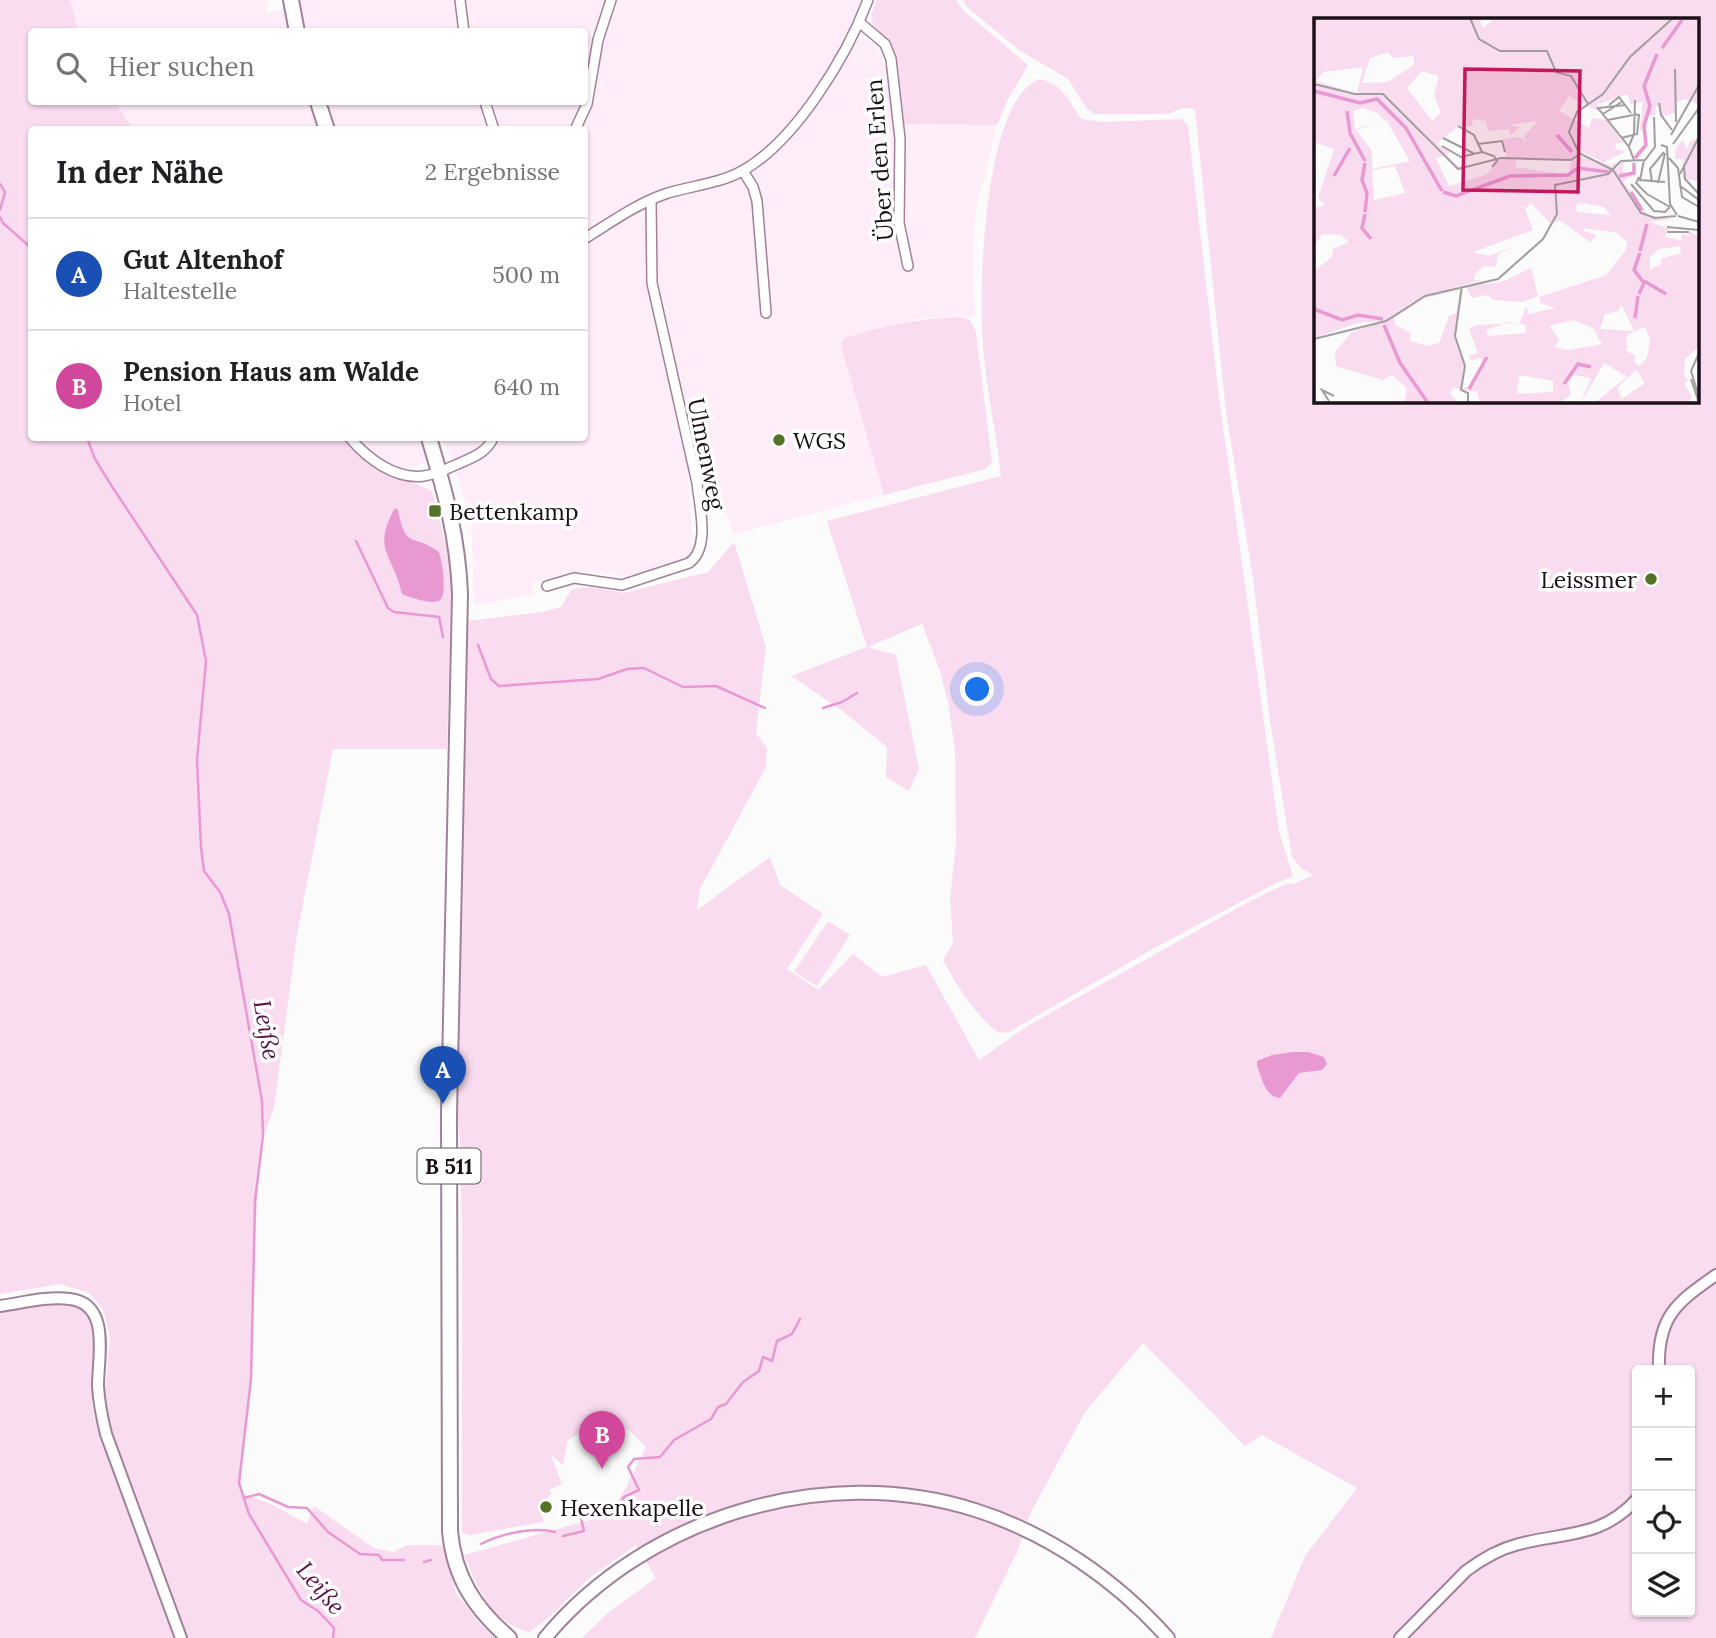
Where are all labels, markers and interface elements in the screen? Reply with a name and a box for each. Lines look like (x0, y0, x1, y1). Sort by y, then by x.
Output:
inset map (1314, 18, 1698, 402)
search box (28, 28, 588, 105)
icon: search (52, 48, 90, 86)
text: Hier suchen (108, 50, 254, 83)
street label: Über den Erlen (859, 78, 899, 242)
text: In der Nähe (56, 153, 224, 191)
text: 2 Ergebnisse (425, 157, 560, 186)
text: Gut Altenhof (123, 243, 283, 276)
text: A (71, 260, 87, 289)
text: 500 m (492, 260, 560, 289)
text: Haltestelle (123, 276, 237, 305)
text: Pension Haus am Walde (123, 355, 419, 388)
text: B (71, 372, 87, 401)
text: 640 m (493, 372, 560, 401)
text: Hotel (123, 388, 182, 417)
street label: Ulmenweg (682, 396, 732, 514)
place label: WGS (793, 426, 846, 455)
marker: WGS (771, 432, 787, 448)
place label: Bettenkamp (449, 497, 579, 526)
marker: Bettenkamp (427, 503, 443, 519)
place label: Leissmer (1540, 565, 1637, 594)
marker: Leissmer (1643, 571, 1659, 587)
your location (960, 672, 994, 706)
water label: Leiße (247, 998, 287, 1062)
pin: A (420, 1046, 466, 1104)
road number: B 511 (418, 1148, 480, 1184)
map controls (1632, 1365, 1695, 1617)
button: + (1632, 1365, 1695, 1428)
pin: B (579, 1411, 625, 1469)
button: − (1632, 1428, 1695, 1491)
button: locate (1632, 1491, 1695, 1554)
place label: Hexenkapelle (560, 1493, 704, 1522)
marker: Hexenkapelle (538, 1499, 554, 1515)
button: layers (1632, 1554, 1695, 1617)
water label: Leiße (290, 1555, 352, 1621)

